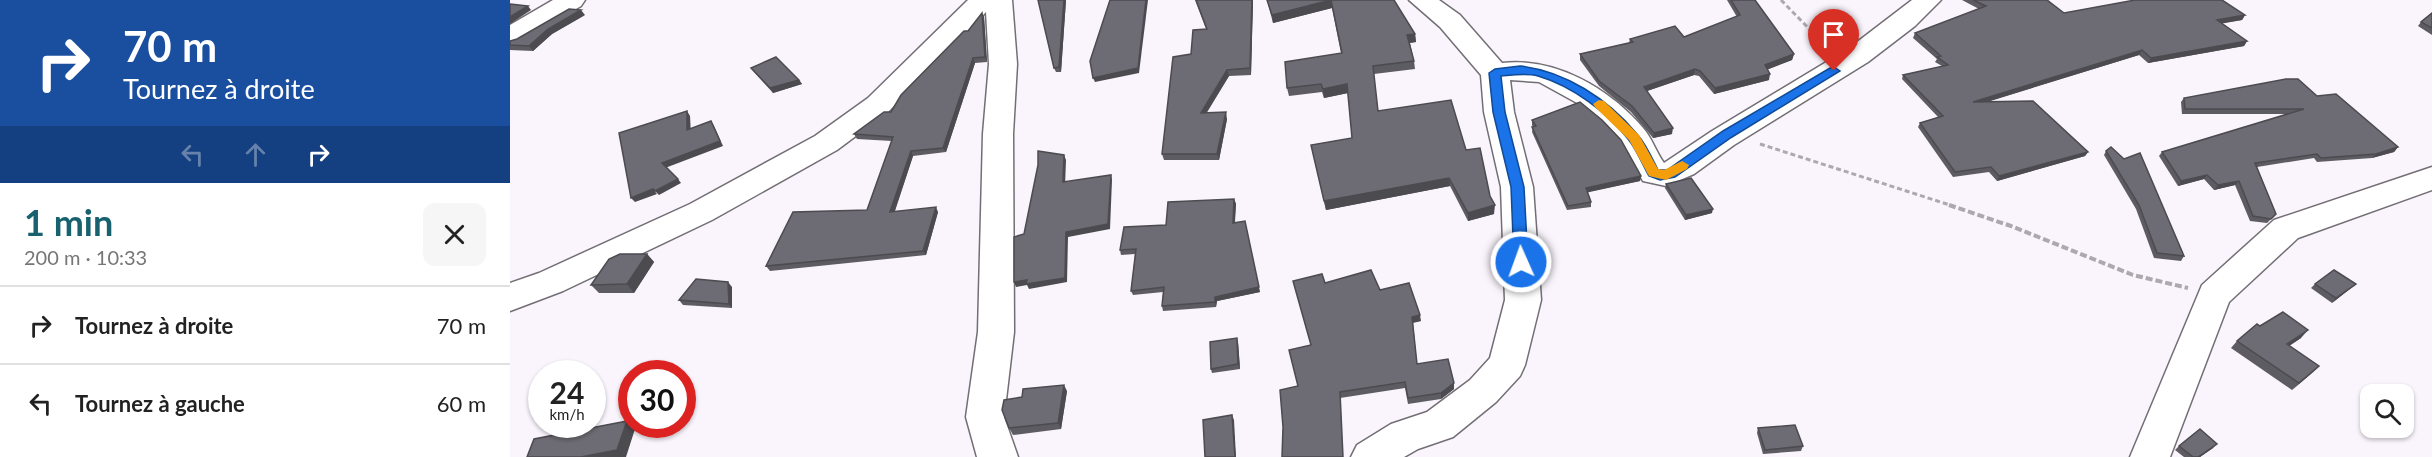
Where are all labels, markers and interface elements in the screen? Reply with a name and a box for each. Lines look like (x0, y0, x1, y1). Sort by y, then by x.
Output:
pin (1808, 9, 1859, 71)
icon: arrive (1817, 18, 1850, 51)
text: 70 m (123, 21, 217, 71)
icon: right (24, 24, 102, 102)
text: Tournez à droite (123, 72, 315, 105)
icon: left (176, 138, 209, 171)
icon: ahead (239, 138, 272, 171)
icon: right (302, 138, 335, 171)
text: 1 min (24, 200, 113, 244)
button: close (423, 203, 486, 266)
position arrow (1489, 230, 1553, 294)
text: 200 m · 10:33 (24, 245, 147, 269)
icon: right (24, 309, 57, 342)
text: Tournez à droite (75, 312, 233, 339)
text: 70 m (437, 312, 486, 339)
speed limit sign: 30 (618, 360, 696, 438)
text: 24 (550, 374, 584, 410)
map controls (2360, 384, 2414, 438)
button: search (2360, 384, 2414, 438)
icon: left (24, 387, 57, 420)
text: Tournez à gauche (75, 390, 245, 417)
text: 60 m (437, 390, 486, 417)
text: km/h (549, 405, 585, 423)

